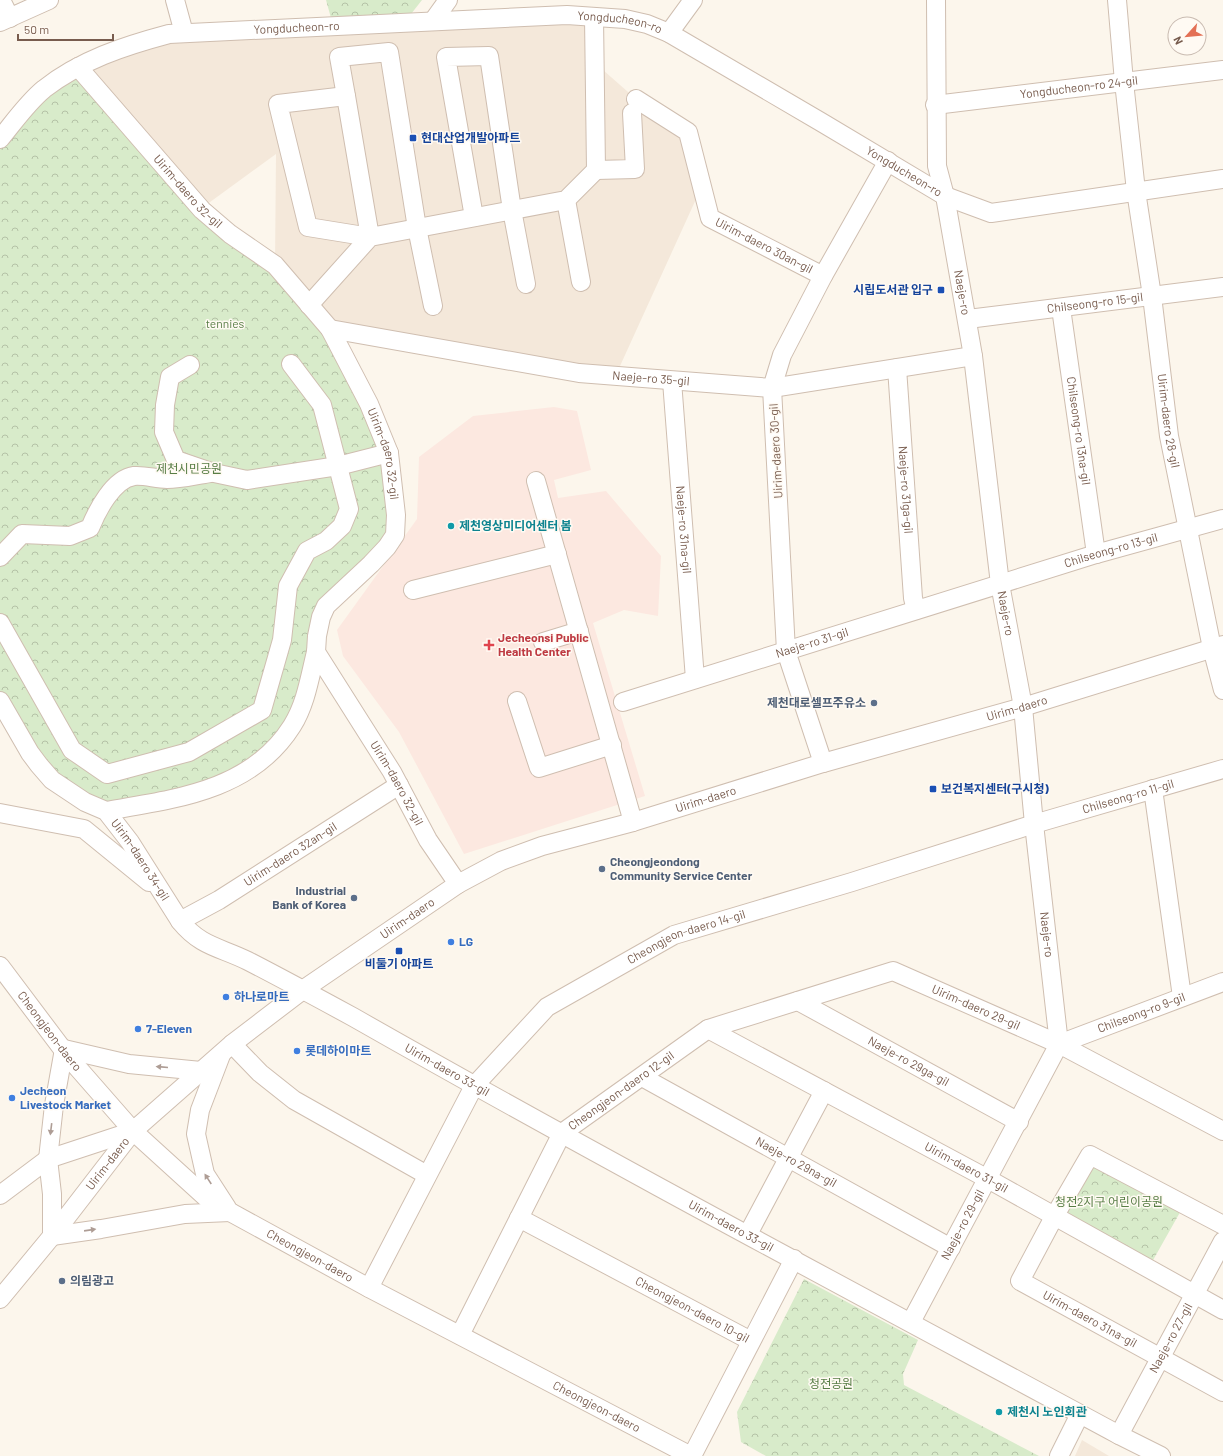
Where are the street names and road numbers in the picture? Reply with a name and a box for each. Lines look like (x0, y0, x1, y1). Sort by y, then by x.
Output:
street label: Yongducheon-ro (577, 8, 665, 35)
street label: Yongducheon-ro (253, 18, 340, 36)
street label: Yongducheon-ro 24-gil (1019, 72, 1138, 101)
street label: Yongducheon-ro (864, 143, 945, 199)
street label: Uirim-daero 32-gil (151, 151, 226, 230)
street label: Uirim-daero 30an-gil (713, 214, 816, 276)
street label: Naeje-ro (952, 269, 974, 316)
street label: Chilseong-ro 15-gil (1046, 289, 1144, 315)
street label: Naeje-ro 35-gil (612, 368, 690, 388)
street label: Uirim-daero 28-gil (1155, 373, 1183, 469)
street label: Chilseong-ro 13na-gil (1065, 376, 1094, 486)
street label: Uirim-daero 30-gil (766, 403, 784, 499)
street label: Uirim-daero 32-gil (365, 405, 402, 500)
street label: Naeje-ro 31ga-gil (896, 445, 916, 534)
street label: Naeje-ro 31na-gil (674, 485, 695, 574)
street label: Chilseong-ro 13-gil (1062, 529, 1159, 570)
street label: Naeje-ro (995, 590, 1018, 637)
street label: Naeje-ro 31-gil (774, 624, 850, 660)
street label: Uirim-daero (985, 692, 1049, 723)
street label: Uirim-daero 32-gil (368, 738, 427, 827)
street label: Chilseong-ro 11-gil (1080, 776, 1175, 816)
street label: Uirim-daero (674, 782, 738, 814)
street label: Uirim-daero 34-gil (109, 816, 173, 903)
street label: Uirim-daero 32an-gil (241, 819, 339, 888)
street label: Uirim-daero (377, 894, 437, 941)
street label: Cheongjeon-daero 14-gil (624, 906, 747, 966)
street label: Naeje-ro (1038, 911, 1057, 958)
street label: Uirim-daero 29-gil (930, 981, 1023, 1032)
street label: Cheongjeon-daero (15, 988, 85, 1073)
street label: Chilseong-ro 9-gil (1095, 989, 1187, 1035)
street label: Naeje-ro 29ga-gil (866, 1033, 952, 1088)
street label: Uirim-daero 33-gil (403, 1040, 492, 1098)
street label: Cheongjeon-daero 12-gil (565, 1048, 676, 1132)
street label: Naeje-ro 29na-gil (754, 1133, 839, 1189)
street label: Uirim-daero (82, 1134, 132, 1192)
street label: Uirim-daero 31-gil (923, 1138, 1011, 1195)
street label: Naeje-ro 29-gil (937, 1187, 986, 1262)
street label: Uirim-daero 33-gil (687, 1197, 776, 1254)
street label: Cheongjeon-daero (265, 1225, 356, 1284)
street label: Cheongjeon-daero 10-gil (633, 1273, 752, 1345)
street label: Uirim-daero 31na-gil (1041, 1287, 1140, 1350)
street label: Naeje-ro 27-gil (1146, 1300, 1194, 1375)
street label: Cheongjeon-daero (551, 1377, 643, 1434)

